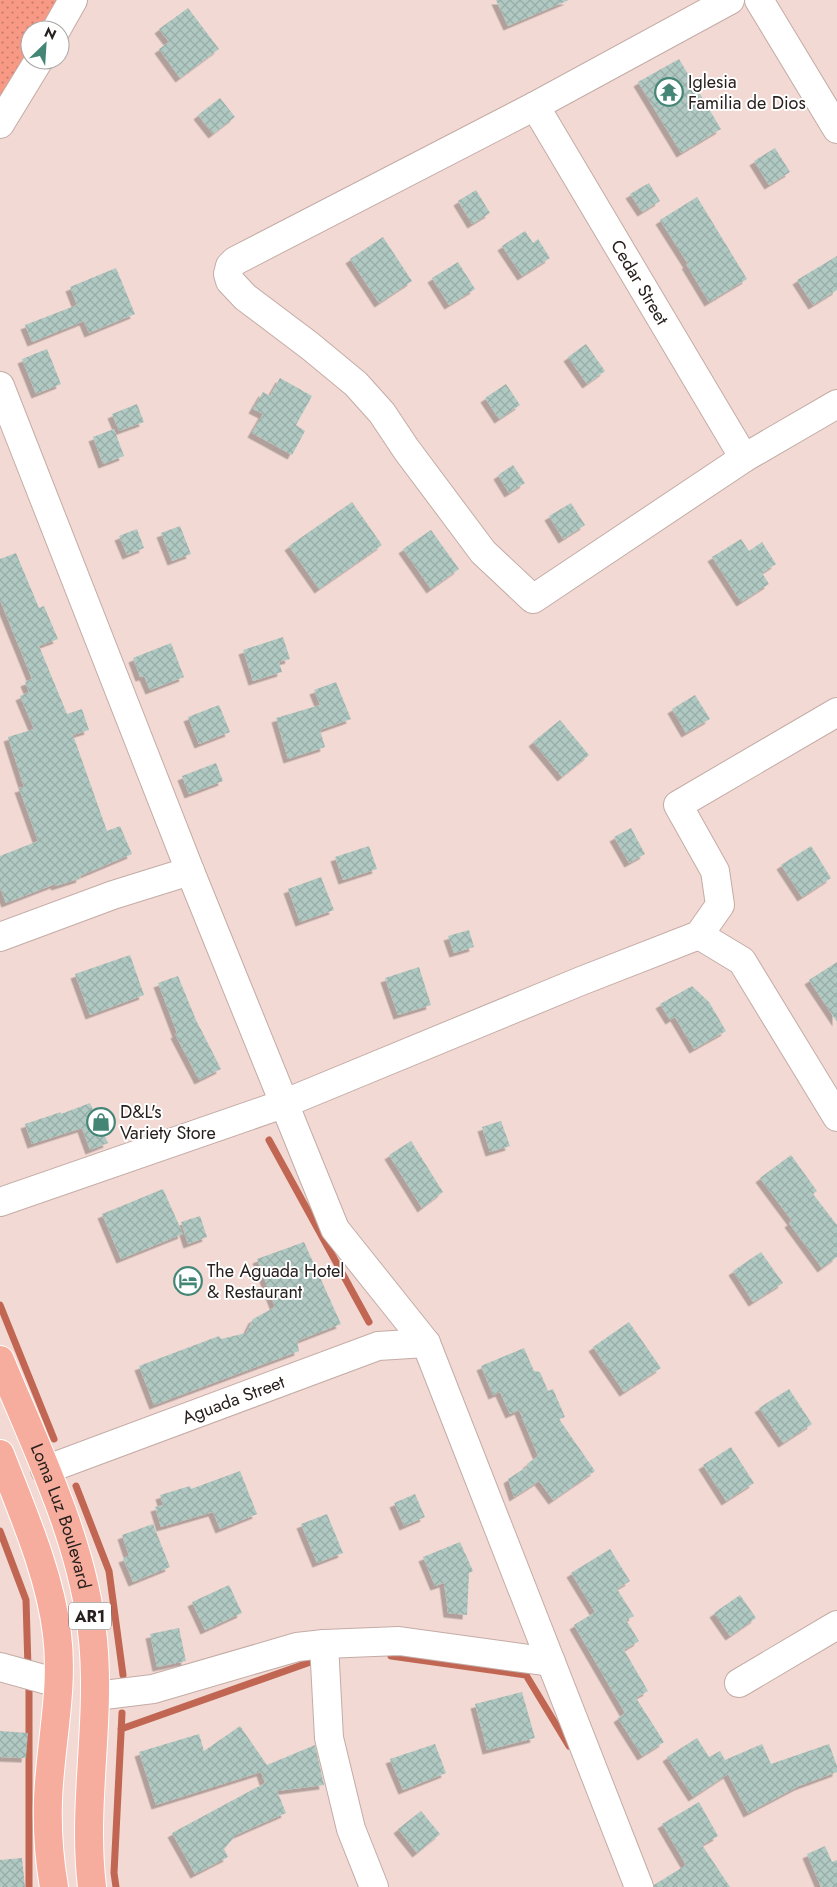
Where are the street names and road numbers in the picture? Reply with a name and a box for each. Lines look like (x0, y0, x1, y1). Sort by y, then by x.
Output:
street label: Cedar Street (604, 235, 675, 330)
street label: Aguada Street (178, 1369, 289, 1431)
street label: Loma Luz Boulevard (24, 1439, 98, 1592)
road number: AR1 (69, 1602, 111, 1630)

